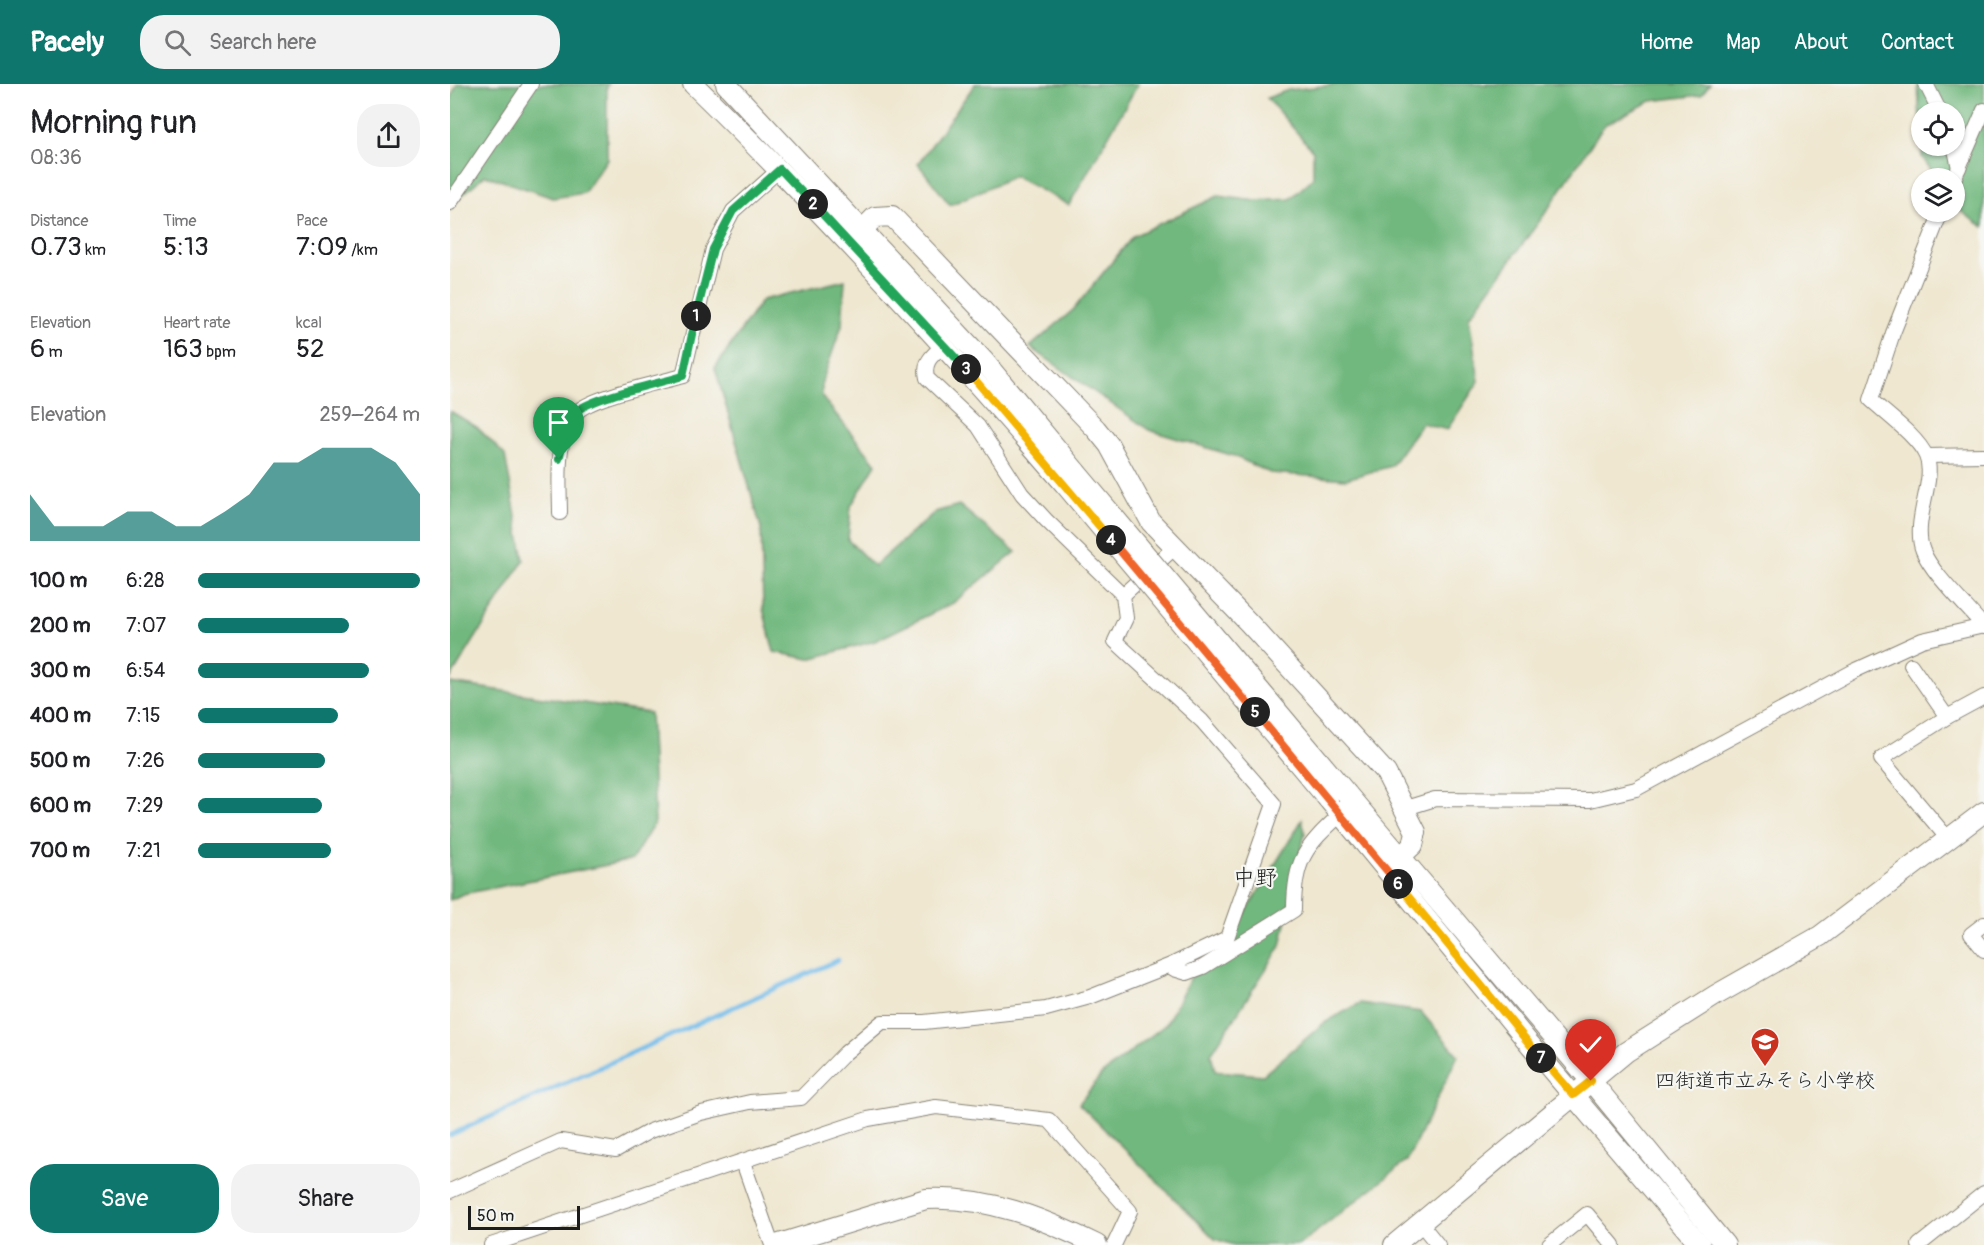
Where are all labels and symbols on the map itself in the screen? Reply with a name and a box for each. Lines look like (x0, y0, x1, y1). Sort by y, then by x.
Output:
pin: 2 (798, 189, 828, 219)
pin: 1 (681, 301, 711, 331)
pin: 3 (951, 354, 981, 384)
pin (533, 397, 584, 459)
pin: 4 (1096, 525, 1126, 555)
pin: 5 (1240, 697, 1270, 727)
district label: 中野 (1233, 864, 1277, 892)
pin: 6 (1383, 869, 1413, 899)
pin (1565, 1019, 1616, 1081)
school or university icon: 四街道市立みそら小学校 (1749, 1026, 1781, 1068)
pin: 7 (1526, 1043, 1556, 1073)
place label: 四街道市立みそら小学校 (1655, 1068, 1875, 1093)
scale bar (468, 1203, 580, 1230)

